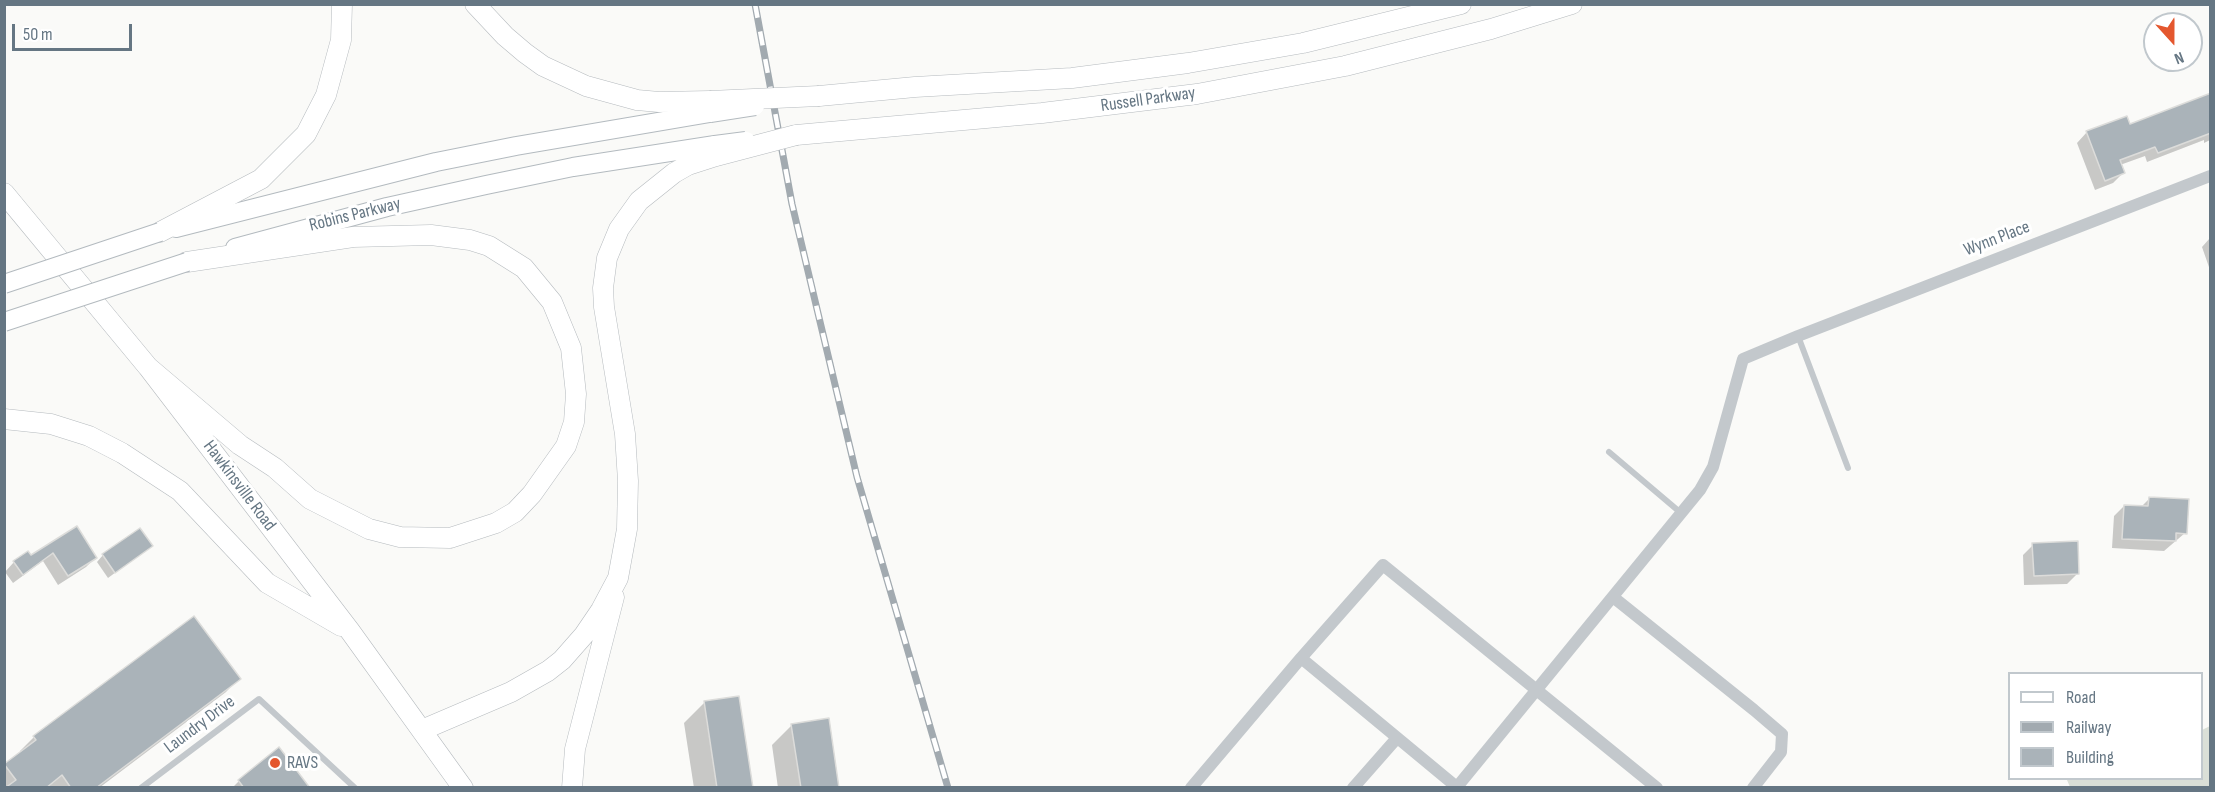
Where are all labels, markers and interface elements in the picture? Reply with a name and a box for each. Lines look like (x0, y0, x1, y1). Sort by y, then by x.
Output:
scale bar (15, 12, 135, 50)
north arrow (2143, 12, 2203, 72)
text: 50 m (23, 24, 53, 45)
text: N (2172, 47, 2186, 68)
street label: Russell Parkway (1099, 83, 1197, 117)
street label: Robins Parkway (307, 193, 403, 237)
street label: Wynn Place (1961, 217, 2033, 261)
street label: Hawkinsville Road (198, 437, 280, 535)
legend (2008, 672, 2203, 780)
text: Road (2066, 687, 2096, 708)
street label: Laundry Drive (160, 691, 240, 759)
text: Railway (2066, 717, 2111, 738)
text: Building (2066, 747, 2114, 768)
place label: RAVS (287, 752, 318, 774)
marker: RAVS (268, 756, 282, 770)

